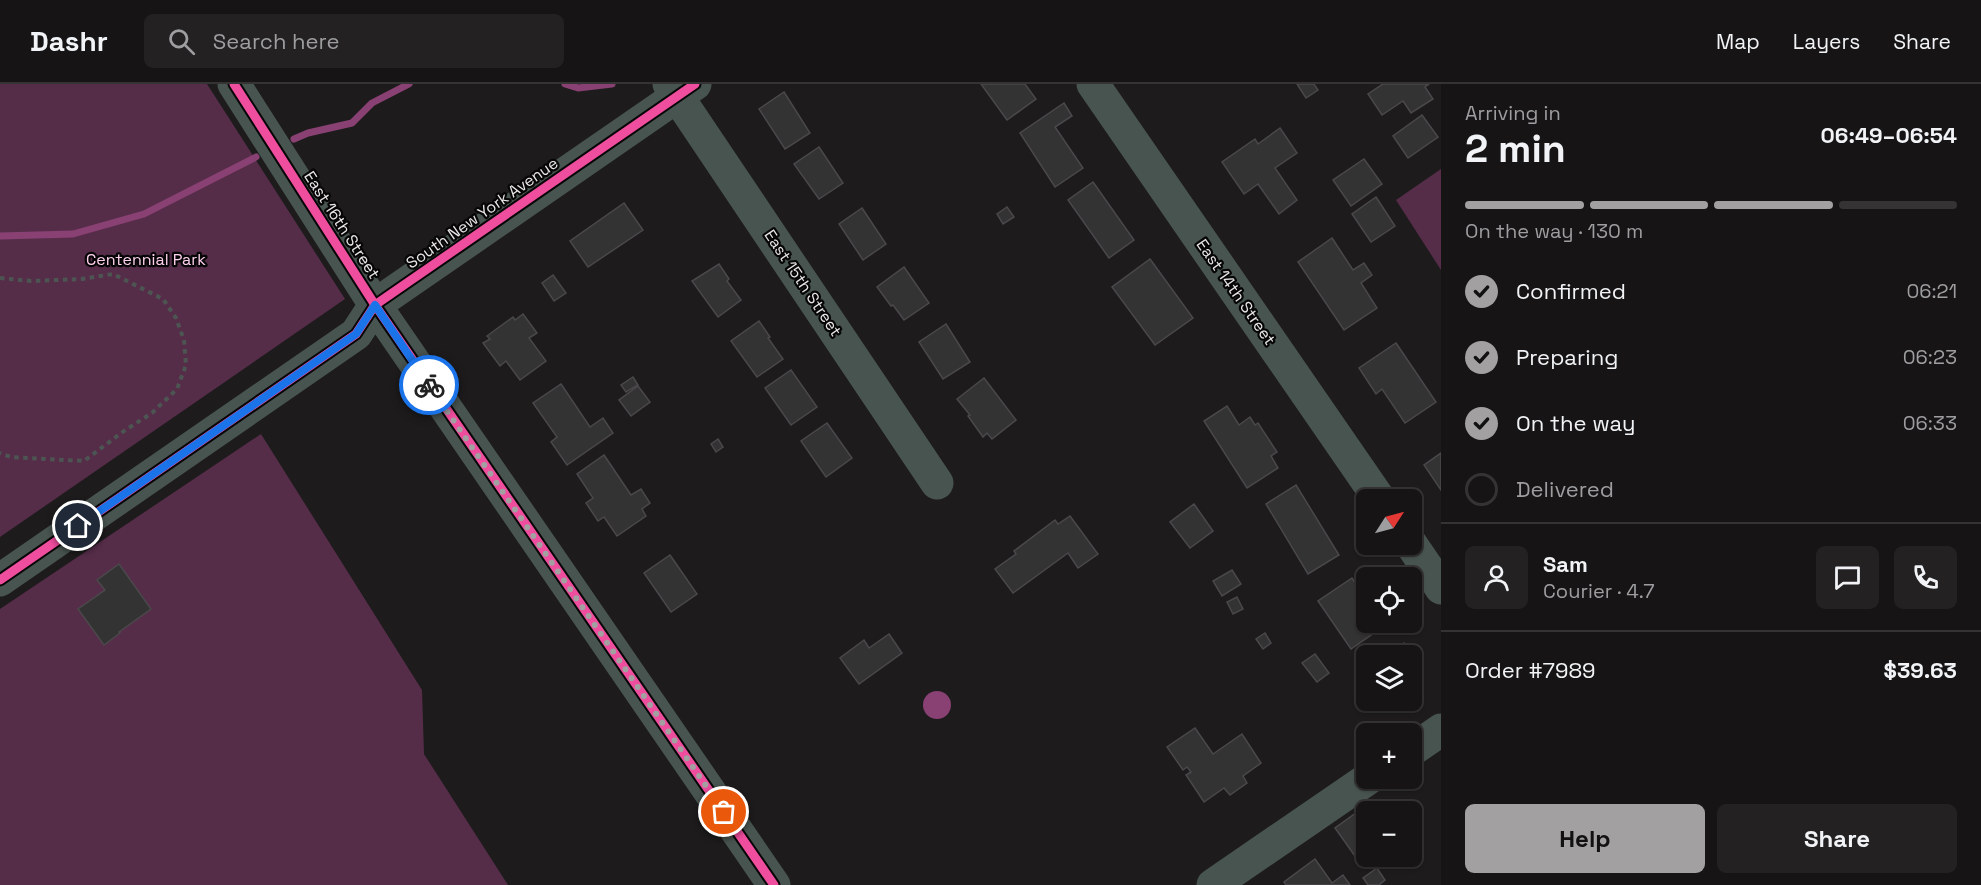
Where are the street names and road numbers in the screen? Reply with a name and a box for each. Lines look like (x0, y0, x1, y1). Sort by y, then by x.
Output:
street label: South New York Avenue (402, 153, 562, 273)
street label: East 16th Street (299, 167, 385, 283)
street label: East 15th Street (760, 226, 846, 340)
street label: East 14th Street (1192, 235, 1280, 349)

